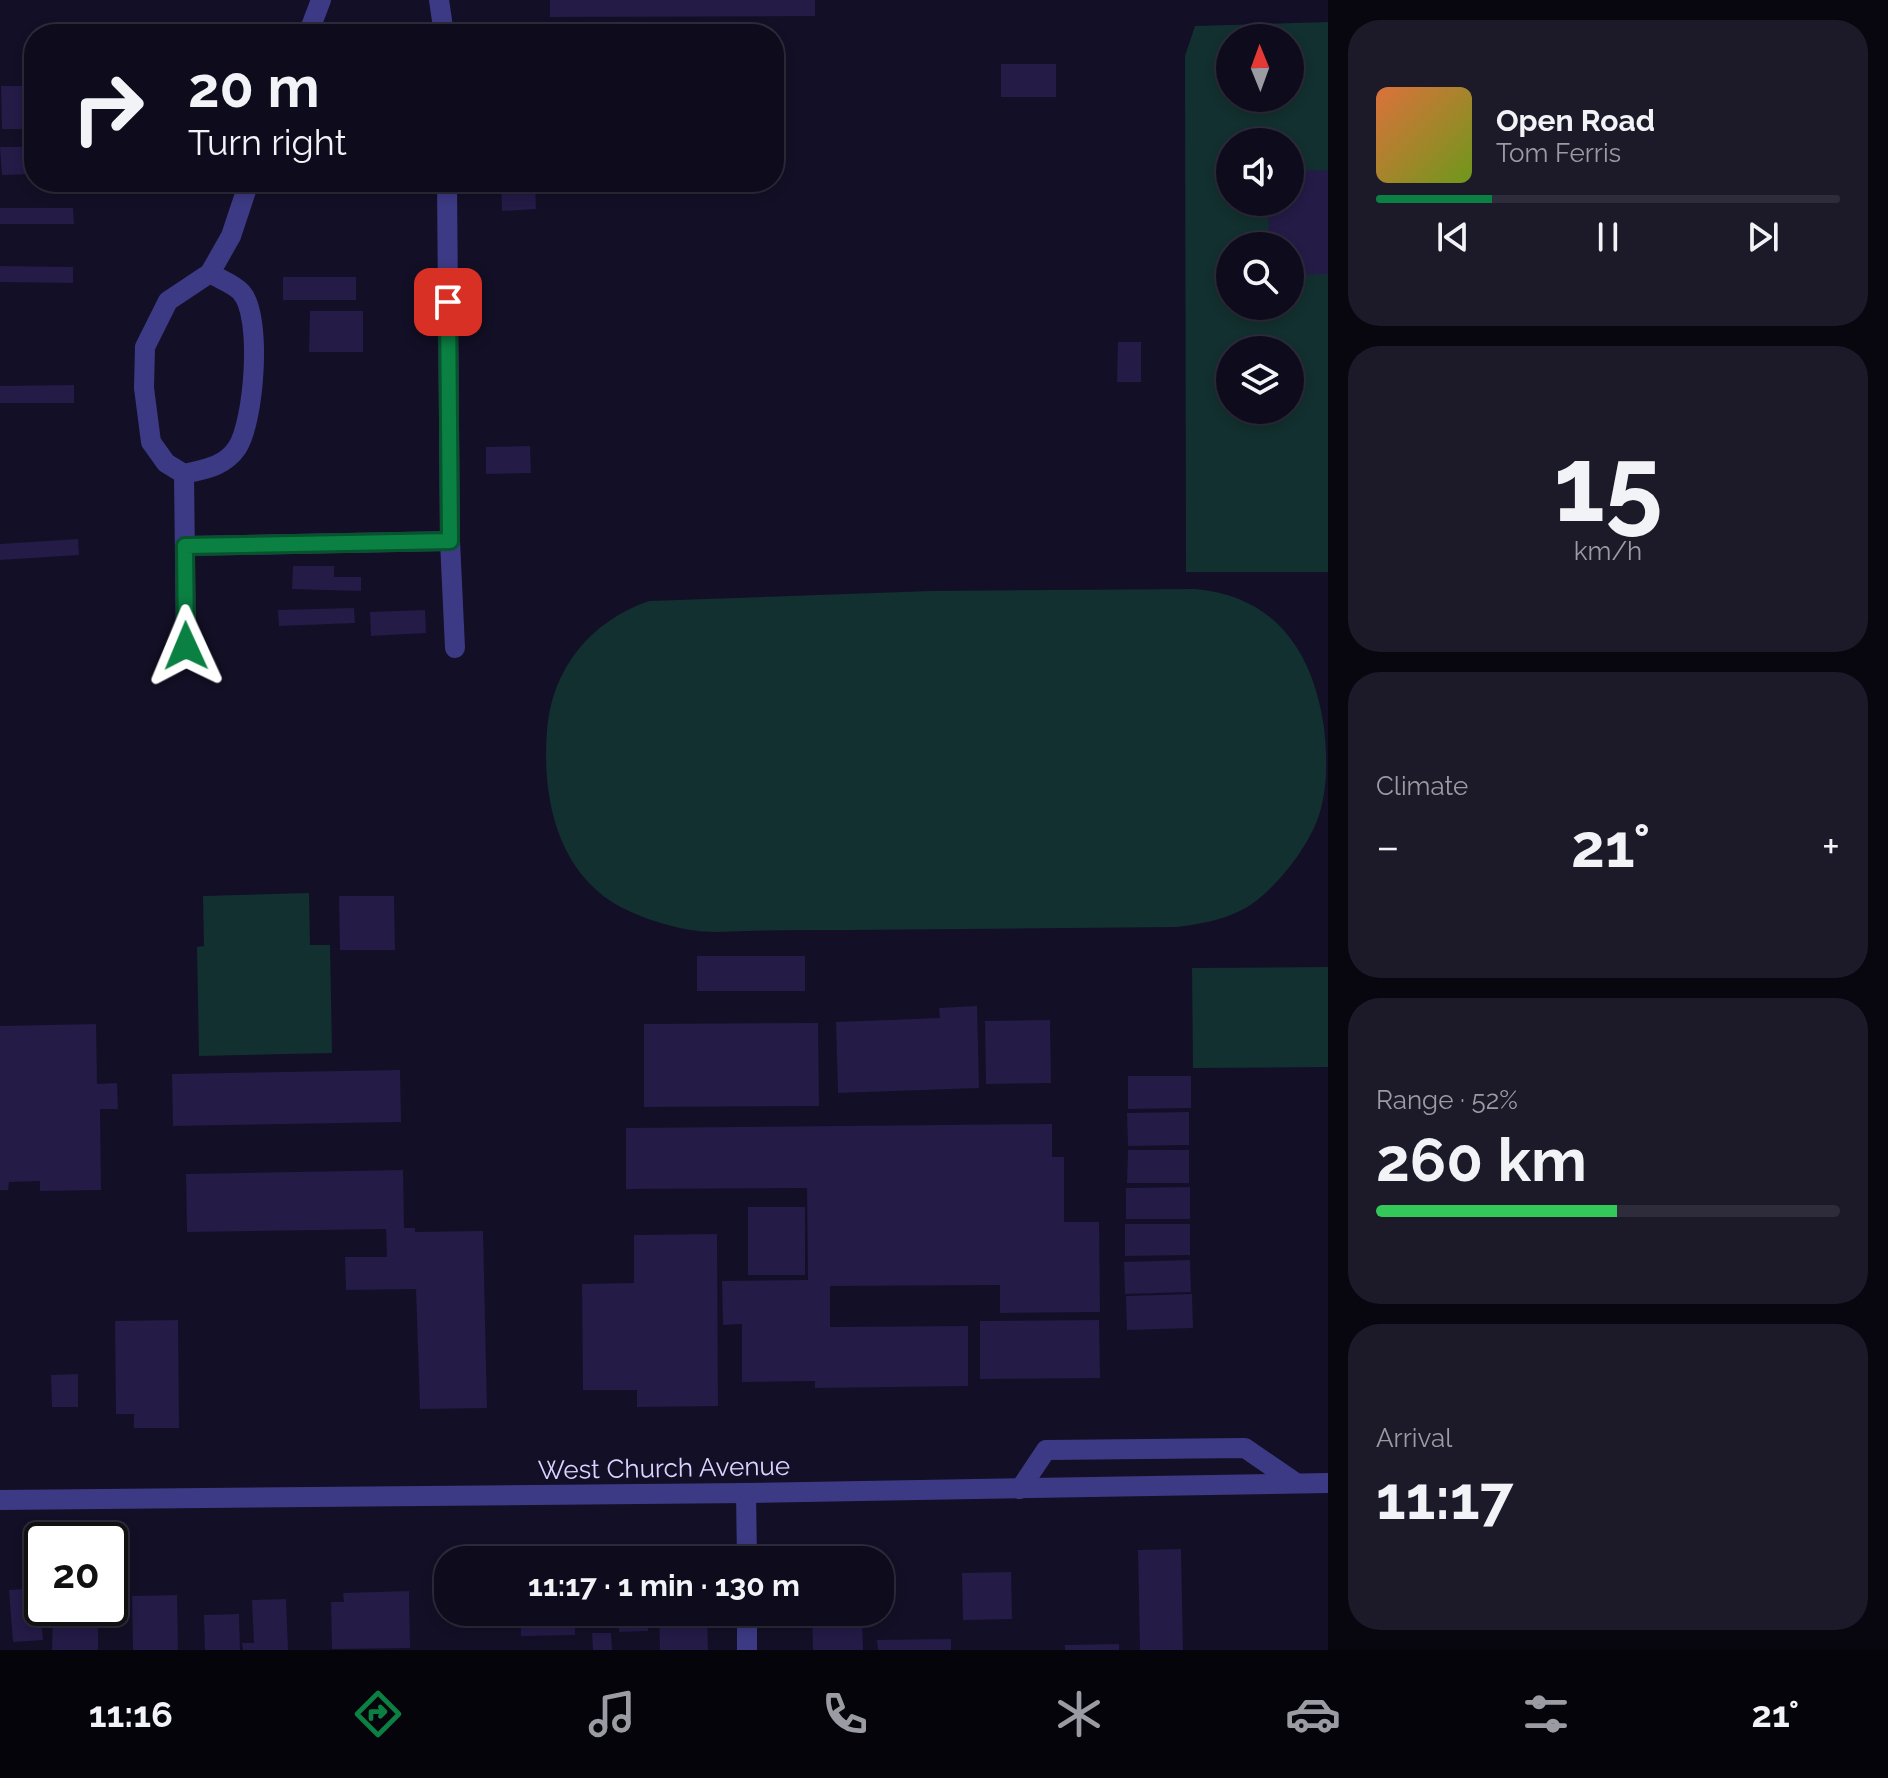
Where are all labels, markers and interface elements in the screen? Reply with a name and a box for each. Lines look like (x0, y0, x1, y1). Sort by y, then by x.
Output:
north arrow (1216, 24, 1304, 112)
map controls (1216, 24, 1304, 424)
text: 20 m (188, 54, 320, 120)
icon: right (56, 56, 160, 160)
text: Open Road (1496, 103, 1655, 138)
text: Turn right (188, 121, 347, 163)
button: sound (1216, 128, 1304, 216)
text: Tom Ferris (1496, 138, 1621, 168)
icon: previous (1431, 215, 1475, 259)
icon: pause (1586, 215, 1630, 259)
icon: next (1741, 215, 1785, 259)
button: search (1216, 232, 1304, 320)
pin (414, 268, 482, 336)
icon: arrive (426, 280, 470, 324)
button: layers (1216, 336, 1304, 424)
text: 15 (1554, 423, 1663, 545)
text: km/h (1574, 536, 1642, 566)
position arrow (144, 604, 228, 688)
text: Climate (1376, 771, 1468, 801)
text: 21° (1571, 811, 1650, 881)
text: − (1376, 821, 1400, 872)
text: + (1822, 821, 1840, 872)
text: Range · 52% (1376, 1085, 1518, 1115)
text: 260 km (1376, 1125, 1587, 1195)
text: Arrival (1376, 1423, 1452, 1453)
street label: West Church Avenue (538, 1451, 790, 1485)
text: 11:17 (1376, 1463, 1513, 1533)
speed limit sign: 20 (24, 1522, 128, 1626)
text: 11:17 · 1 min · 130 m (528, 1568, 800, 1603)
icon: directions (350, 1686, 406, 1742)
icon: music (584, 1686, 640, 1742)
icon: phone (817, 1686, 873, 1742)
icon: climate (1051, 1686, 1107, 1742)
icon: car (1285, 1686, 1341, 1742)
icon: filters (1518, 1686, 1574, 1742)
text: 11:16 (89, 1693, 173, 1735)
text: 21° (1752, 1693, 1799, 1735)

